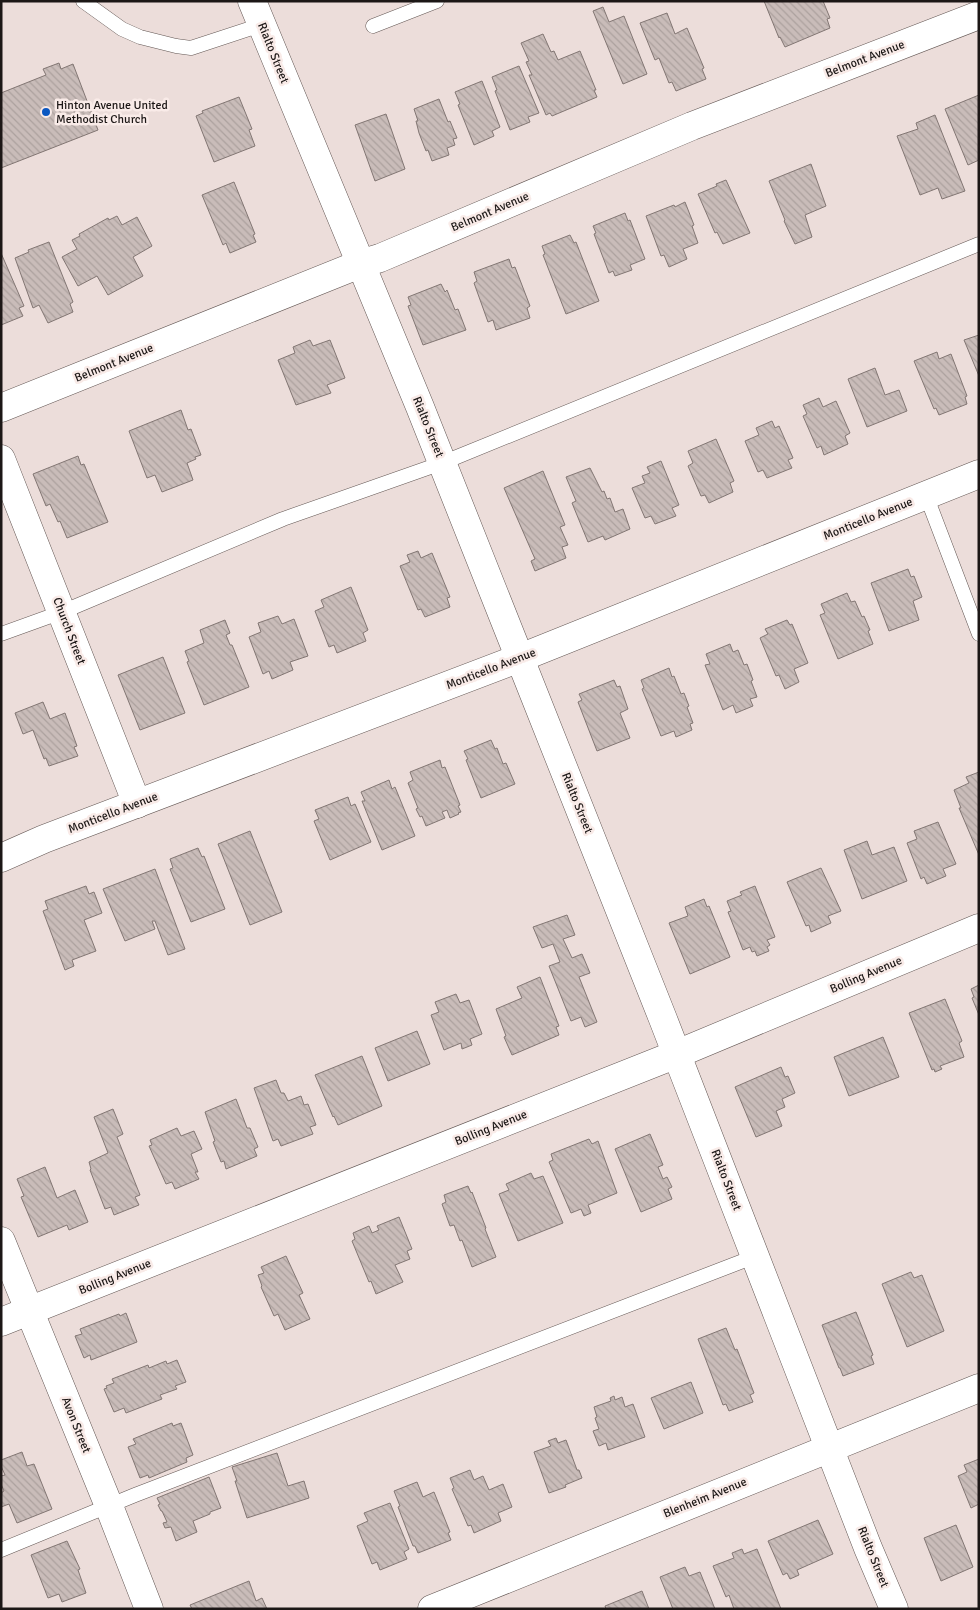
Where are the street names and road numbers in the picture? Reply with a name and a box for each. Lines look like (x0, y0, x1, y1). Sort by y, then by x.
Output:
street label: Rialto Street (254, 20, 292, 86)
street label: Belmont Avenue (823, 37, 907, 81)
street label: Belmont Avenue (449, 189, 531, 235)
street label: Belmont Avenue (72, 340, 156, 386)
street label: Rialto Street (409, 394, 447, 460)
street label: Monticello Avenue (821, 494, 915, 544)
street label: Church Street (49, 595, 89, 667)
street label: Monticello Avenue (444, 645, 538, 693)
street label: Rialto Street (558, 770, 596, 836)
street label: Monticello Avenue (66, 789, 160, 837)
street label: Bolling Avenue (828, 953, 904, 997)
street label: Bolling Avenue (453, 1107, 529, 1149)
street label: Rialto Street (708, 1147, 744, 1213)
street label: Bolling Avenue (77, 1256, 153, 1298)
street label: Avon Street (58, 1395, 94, 1455)
street label: Blenheim Avenue (661, 1474, 749, 1522)
street label: Rialto Street (854, 1524, 892, 1590)

